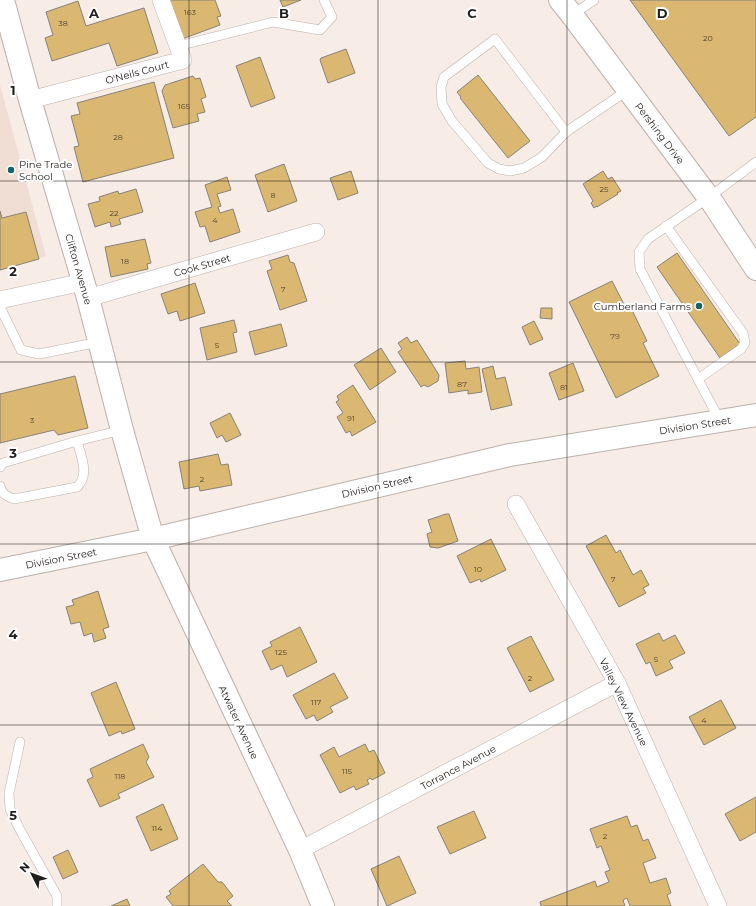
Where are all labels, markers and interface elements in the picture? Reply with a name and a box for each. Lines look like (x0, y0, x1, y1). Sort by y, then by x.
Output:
text: A (88, 5, 100, 21)
text: B (279, 5, 289, 21)
text: C (467, 5, 477, 21)
text: D (657, 5, 668, 21)
house number: 163 (184, 7, 197, 17)
house number: 38 (58, 18, 68, 28)
house number: 20 (703, 33, 713, 43)
street label: O'Neils Court (104, 58, 170, 87)
text: 1 (10, 82, 16, 98)
street label: Pershing Drive (632, 100, 687, 167)
house number: 165 (178, 101, 191, 111)
house number: 28 (113, 132, 123, 142)
place label: Pine Trade School (19, 158, 72, 183)
marker: Pine Trade School (6, 165, 16, 175)
house number: 25 (599, 184, 609, 194)
house number: 8 (270, 190, 276, 200)
house number: 22 (109, 208, 119, 218)
house number: 4 (212, 215, 218, 225)
street label: Clifton Avenue (62, 232, 95, 306)
street label: Cook Street (172, 251, 232, 280)
house number: 18 (121, 256, 129, 266)
text: 2 (9, 263, 17, 279)
house number: 7 (281, 284, 286, 294)
place label: Cumberland Farms (594, 300, 691, 313)
marker: Cumberland Farms (694, 301, 704, 311)
house number: 79 (610, 331, 620, 341)
house number: 5 (215, 340, 220, 350)
house number: 87 (457, 379, 467, 389)
house number: 81 (560, 382, 568, 392)
house number: 91 (347, 413, 355, 423)
street label: Division Street (658, 413, 732, 438)
house number: 3 (30, 415, 35, 425)
text: 3 (8, 445, 17, 461)
street label: Division Street (340, 472, 414, 501)
house number: 2 (200, 474, 205, 484)
street label: Division Street (24, 545, 98, 572)
house number: 10 (474, 564, 482, 574)
house number: 7 (611, 574, 616, 584)
text: 4 (9, 626, 18, 642)
house number: 125 (275, 647, 287, 657)
house number: 5 (654, 654, 659, 664)
street label: Valley View Avenue (597, 656, 651, 748)
house number: 2 (528, 673, 533, 683)
street label: Atwater Avenue (216, 683, 261, 761)
house number: 117 (311, 697, 322, 707)
house number: 4 (701, 715, 707, 725)
street label: Torrance Avenue (418, 742, 498, 793)
house number: 115 (342, 766, 353, 776)
house number: 118 (115, 771, 125, 781)
text: 5 (9, 807, 17, 823)
house number: 114 (151, 823, 163, 833)
house number: 2 (603, 831, 608, 841)
north arrow (12, 854, 52, 894)
text: N (16, 859, 33, 875)

